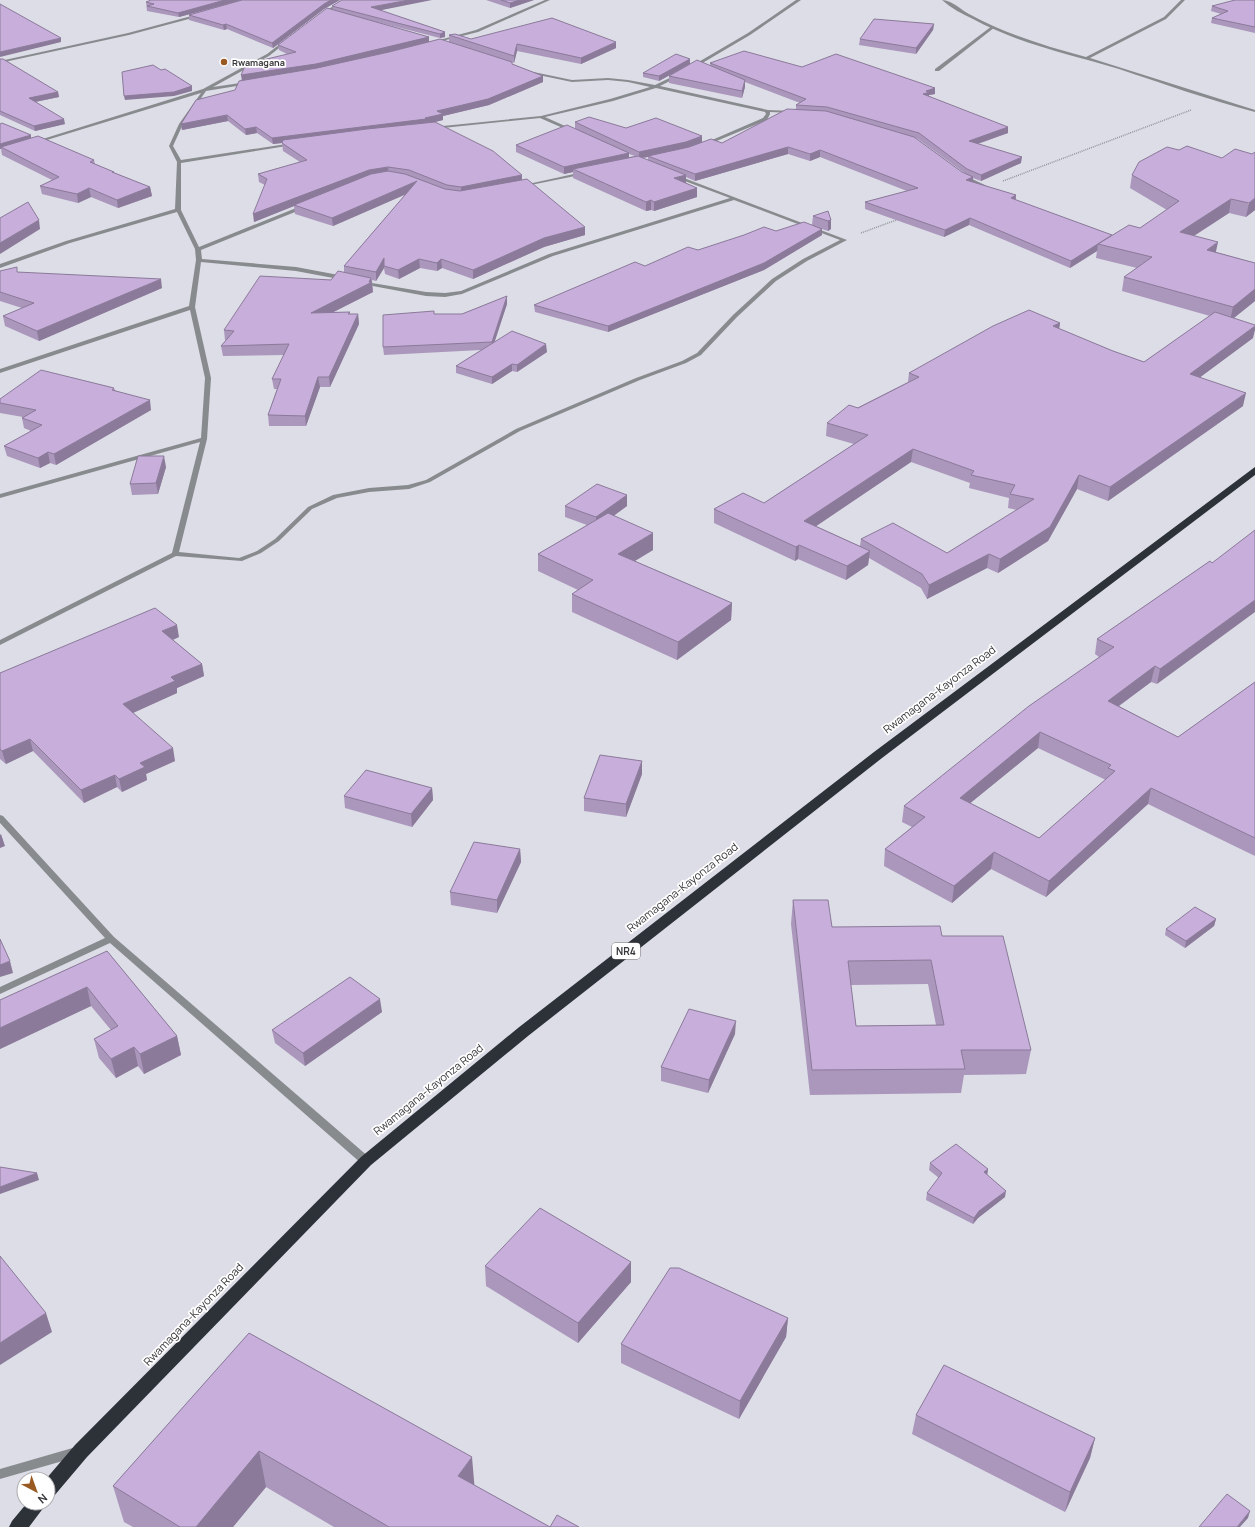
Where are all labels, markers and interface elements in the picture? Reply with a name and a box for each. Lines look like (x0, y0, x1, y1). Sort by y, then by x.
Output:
place label: Rwamagana (232, 56, 285, 69)
marker: Rwamagana (219, 57, 229, 67)
street label: Rwamagana-Kayonza Road (880, 642, 998, 736)
street label: Rwamagana-Kayonza Road (623, 839, 741, 935)
road number: NR4 (612, 943, 640, 959)
street label: Rwamagana-Kayonza Road (370, 1040, 486, 1138)
street label: Rwamagana-Kayonza Road (140, 1259, 246, 1369)
north arrow (16, 1471, 56, 1511)
text: N (35, 1491, 51, 1507)

